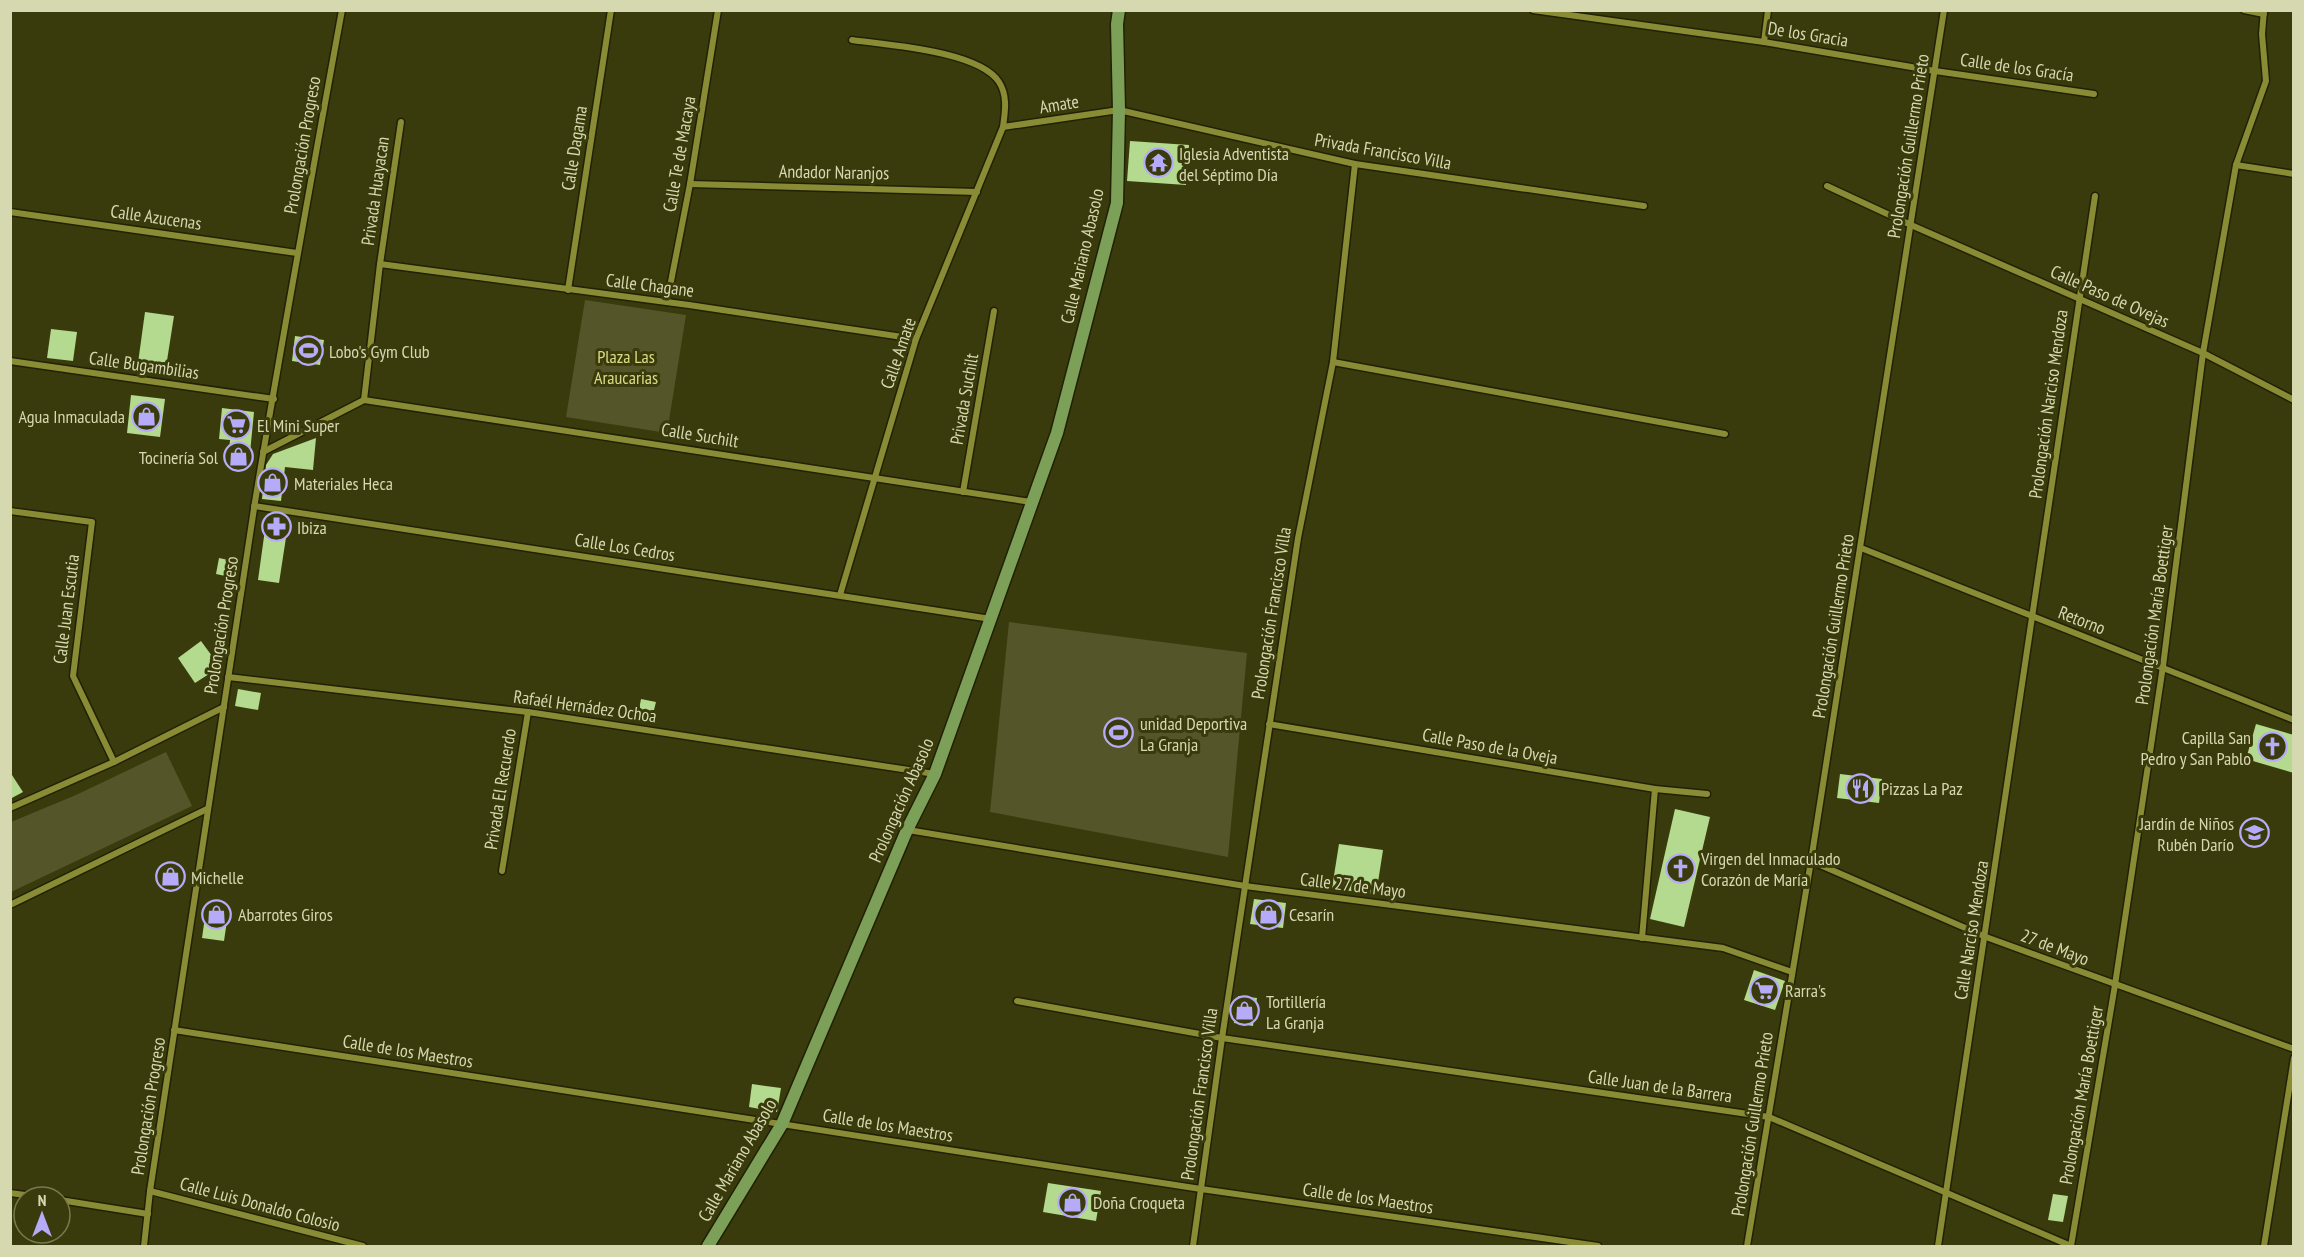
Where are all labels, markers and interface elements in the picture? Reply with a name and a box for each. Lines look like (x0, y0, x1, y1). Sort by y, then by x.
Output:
street label: De los Gracia (1766, 16, 1850, 52)
street label: Calle de los Gracía (1959, 48, 2075, 86)
street label: Prolongación Guillermo Prieto (1882, 52, 1934, 240)
street label: Prolongación Progreso (279, 74, 325, 216)
street label: Amate (1038, 90, 1080, 118)
street label: Calle Te de Macaya (658, 94, 700, 214)
street label: Calle Dagama (556, 104, 592, 192)
street label: Privada Francisco Villa (1313, 128, 1453, 174)
street label: Privada Huayacan (356, 135, 394, 247)
place label: Iglesia Adventista del Séptimo Día (1179, 142, 1289, 186)
temple icon: Iglesia Adventista del Séptimo Día (1142, 147, 1174, 179)
street label: Andador Naranjos (779, 160, 889, 184)
street label: Calle Mariano Abasolo (1055, 186, 1109, 326)
street label: Calle Azucenas (109, 199, 203, 235)
street label: Calle Paso de Ovejas (2047, 260, 2173, 332)
street label: Calle Chagane (605, 268, 695, 302)
street label: Prolongación Narciso Mendoza (2023, 308, 2073, 500)
street label: Calle Amate (875, 314, 921, 392)
sports icon: Lobo's Gym Club (292, 335, 324, 367)
place label: Lobo's Gym Club (329, 340, 430, 363)
park label: Plaza Las Araucarias (594, 345, 658, 389)
street label: Calle Bugambilias (87, 346, 201, 384)
street label: Privada Suchilt (945, 351, 983, 446)
shop icon: Agua Inmaculada (130, 400, 162, 432)
place label: Agua Inmaculada (18, 405, 125, 428)
supermarket icon: El Mini Super (220, 409, 252, 441)
place label: El Mini Super (257, 414, 340, 437)
street label: Calle Suchilt (660, 418, 740, 452)
shop icon: Tocinería Sol (223, 441, 255, 473)
place label: Tocinería Sol (139, 446, 219, 469)
shop icon: Materiales Heca (257, 467, 289, 499)
place label: Materiales Heca (294, 472, 393, 495)
pharmacy icon: Ibiza (260, 511, 292, 543)
place label: Ibiza (297, 516, 327, 539)
street label: Prolongación María Boettiger (2130, 524, 2178, 706)
street label: Prolongación Francisco Villa (1246, 525, 1296, 701)
street label: Calle Los Cedros (573, 528, 677, 566)
street label: Prolongación Guillermo Prieto (1807, 532, 1859, 720)
street label: Calle Juan Escutia (48, 553, 84, 665)
street label: Prolongación Progreso (199, 554, 243, 696)
street label: Retorno (2055, 601, 2109, 640)
street label: Rafaél Hernádez Ochoa (512, 685, 658, 727)
place label: unidad Deportiva La Granja (1140, 712, 1247, 756)
sports icon: unidad Deportiva La Granja (1103, 717, 1135, 749)
street label: Calle Paso de la Oveja (1421, 723, 1559, 769)
street label: Privada El Recuerdo (479, 726, 521, 851)
place label: Capilla San Pedro y San Pablo (2140, 726, 2251, 770)
church icon: Capilla San Pedro y San Pablo (2256, 731, 2288, 763)
street label: Prolongación Abasolo (863, 734, 939, 866)
restaurant icon: Pizzas La Paz (1844, 772, 1876, 804)
place label: Pizzas La Paz (1881, 777, 1963, 800)
place label: Jardín de Niños Rubén Darío (2139, 812, 2234, 856)
school or university icon: Jardín de Niños Rubén Darío (2239, 817, 2271, 849)
place label: Virgen del Inmaculado Corazón de María (1700, 847, 1841, 891)
church icon: Virgen del Inmaculado Corazón de María (1664, 852, 1696, 884)
street label: Calle Narciso Mendoza (1949, 859, 1993, 1001)
shop icon: Michelle (154, 861, 186, 893)
place label: Michelle (191, 866, 244, 889)
street label: Calle 27 de Mayo (1299, 867, 1407, 903)
shop icon: Abarrotes Giros (201, 898, 233, 930)
shop icon: Cesarín (1252, 898, 1284, 930)
place label: Abarrotes Giros (238, 903, 333, 926)
place label: Cesarín (1289, 903, 1334, 926)
street label: 27 de Mayo (2018, 923, 2093, 971)
supermarket icon: Rarra's (1748, 974, 1780, 1006)
place label: Rarra's (1785, 979, 1826, 1002)
place label: Tortillería La Granja (1266, 990, 1326, 1034)
shop icon: Tortillería La Granja (1229, 995, 1261, 1027)
street label: Prolongación María Boettiger (2054, 1004, 2108, 1186)
street label: Prolongación Francisco Villa (1176, 1006, 1222, 1182)
street label: Calle de los Maestros (341, 1029, 475, 1073)
street label: Prolongación Guillermo Prieto (1726, 1030, 1778, 1218)
street label: Prolongación Progreso (126, 1035, 170, 1177)
street label: Calle Juan de la Barrera (1586, 1065, 1734, 1107)
street label: Calle Mariano Abasolo (693, 1094, 782, 1225)
street label: Calle de los Maestros (821, 1103, 955, 1147)
street label: Calle Luis Donaldo Colosio (177, 1172, 343, 1236)
street label: Calle de los Maestros (1301, 1177, 1435, 1219)
north arrow (12, 1185, 72, 1245)
shop icon: Doña Croqueta (1056, 1186, 1088, 1218)
text: N (38, 1190, 46, 1210)
place label: Doña Croqueta (1093, 1191, 1185, 1214)

